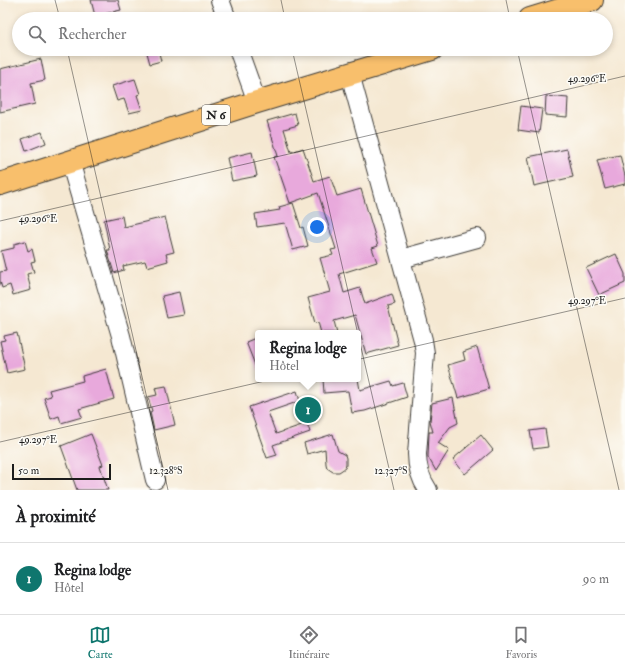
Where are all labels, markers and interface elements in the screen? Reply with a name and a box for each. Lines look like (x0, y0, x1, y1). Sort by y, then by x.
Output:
search box (12, 12, 613, 56)
icon: search (26, 23, 48, 45)
text: Rechercher (58, 25, 126, 44)
text: 49.296°E (568, 73, 606, 85)
road number: N 6 (202, 105, 230, 125)
text: 49.296°E (19, 213, 57, 225)
your location (307, 217, 327, 237)
text: 49.297°E (568, 295, 606, 307)
popup (255, 330, 361, 382)
text: Regina lodge (269, 339, 347, 358)
text: Hôtel (269, 358, 299, 374)
pin: 1 (295, 395, 321, 425)
text: 49.297°E (19, 434, 57, 446)
scale bar (12, 462, 111, 481)
text: 50 m (18, 464, 39, 477)
text: 12.328°S (149, 465, 183, 477)
text: 12.327°S (374, 465, 408, 477)
text: À proximité (16, 506, 96, 527)
text: Regina lodge (54, 561, 131, 580)
text: 1 (27, 571, 31, 587)
text: 90 m (583, 571, 609, 587)
text: Hôtel (54, 580, 84, 596)
tab: Carte (88, 624, 113, 661)
tab: Itinéraire (288, 624, 330, 661)
tab: Favoris (505, 624, 537, 661)

